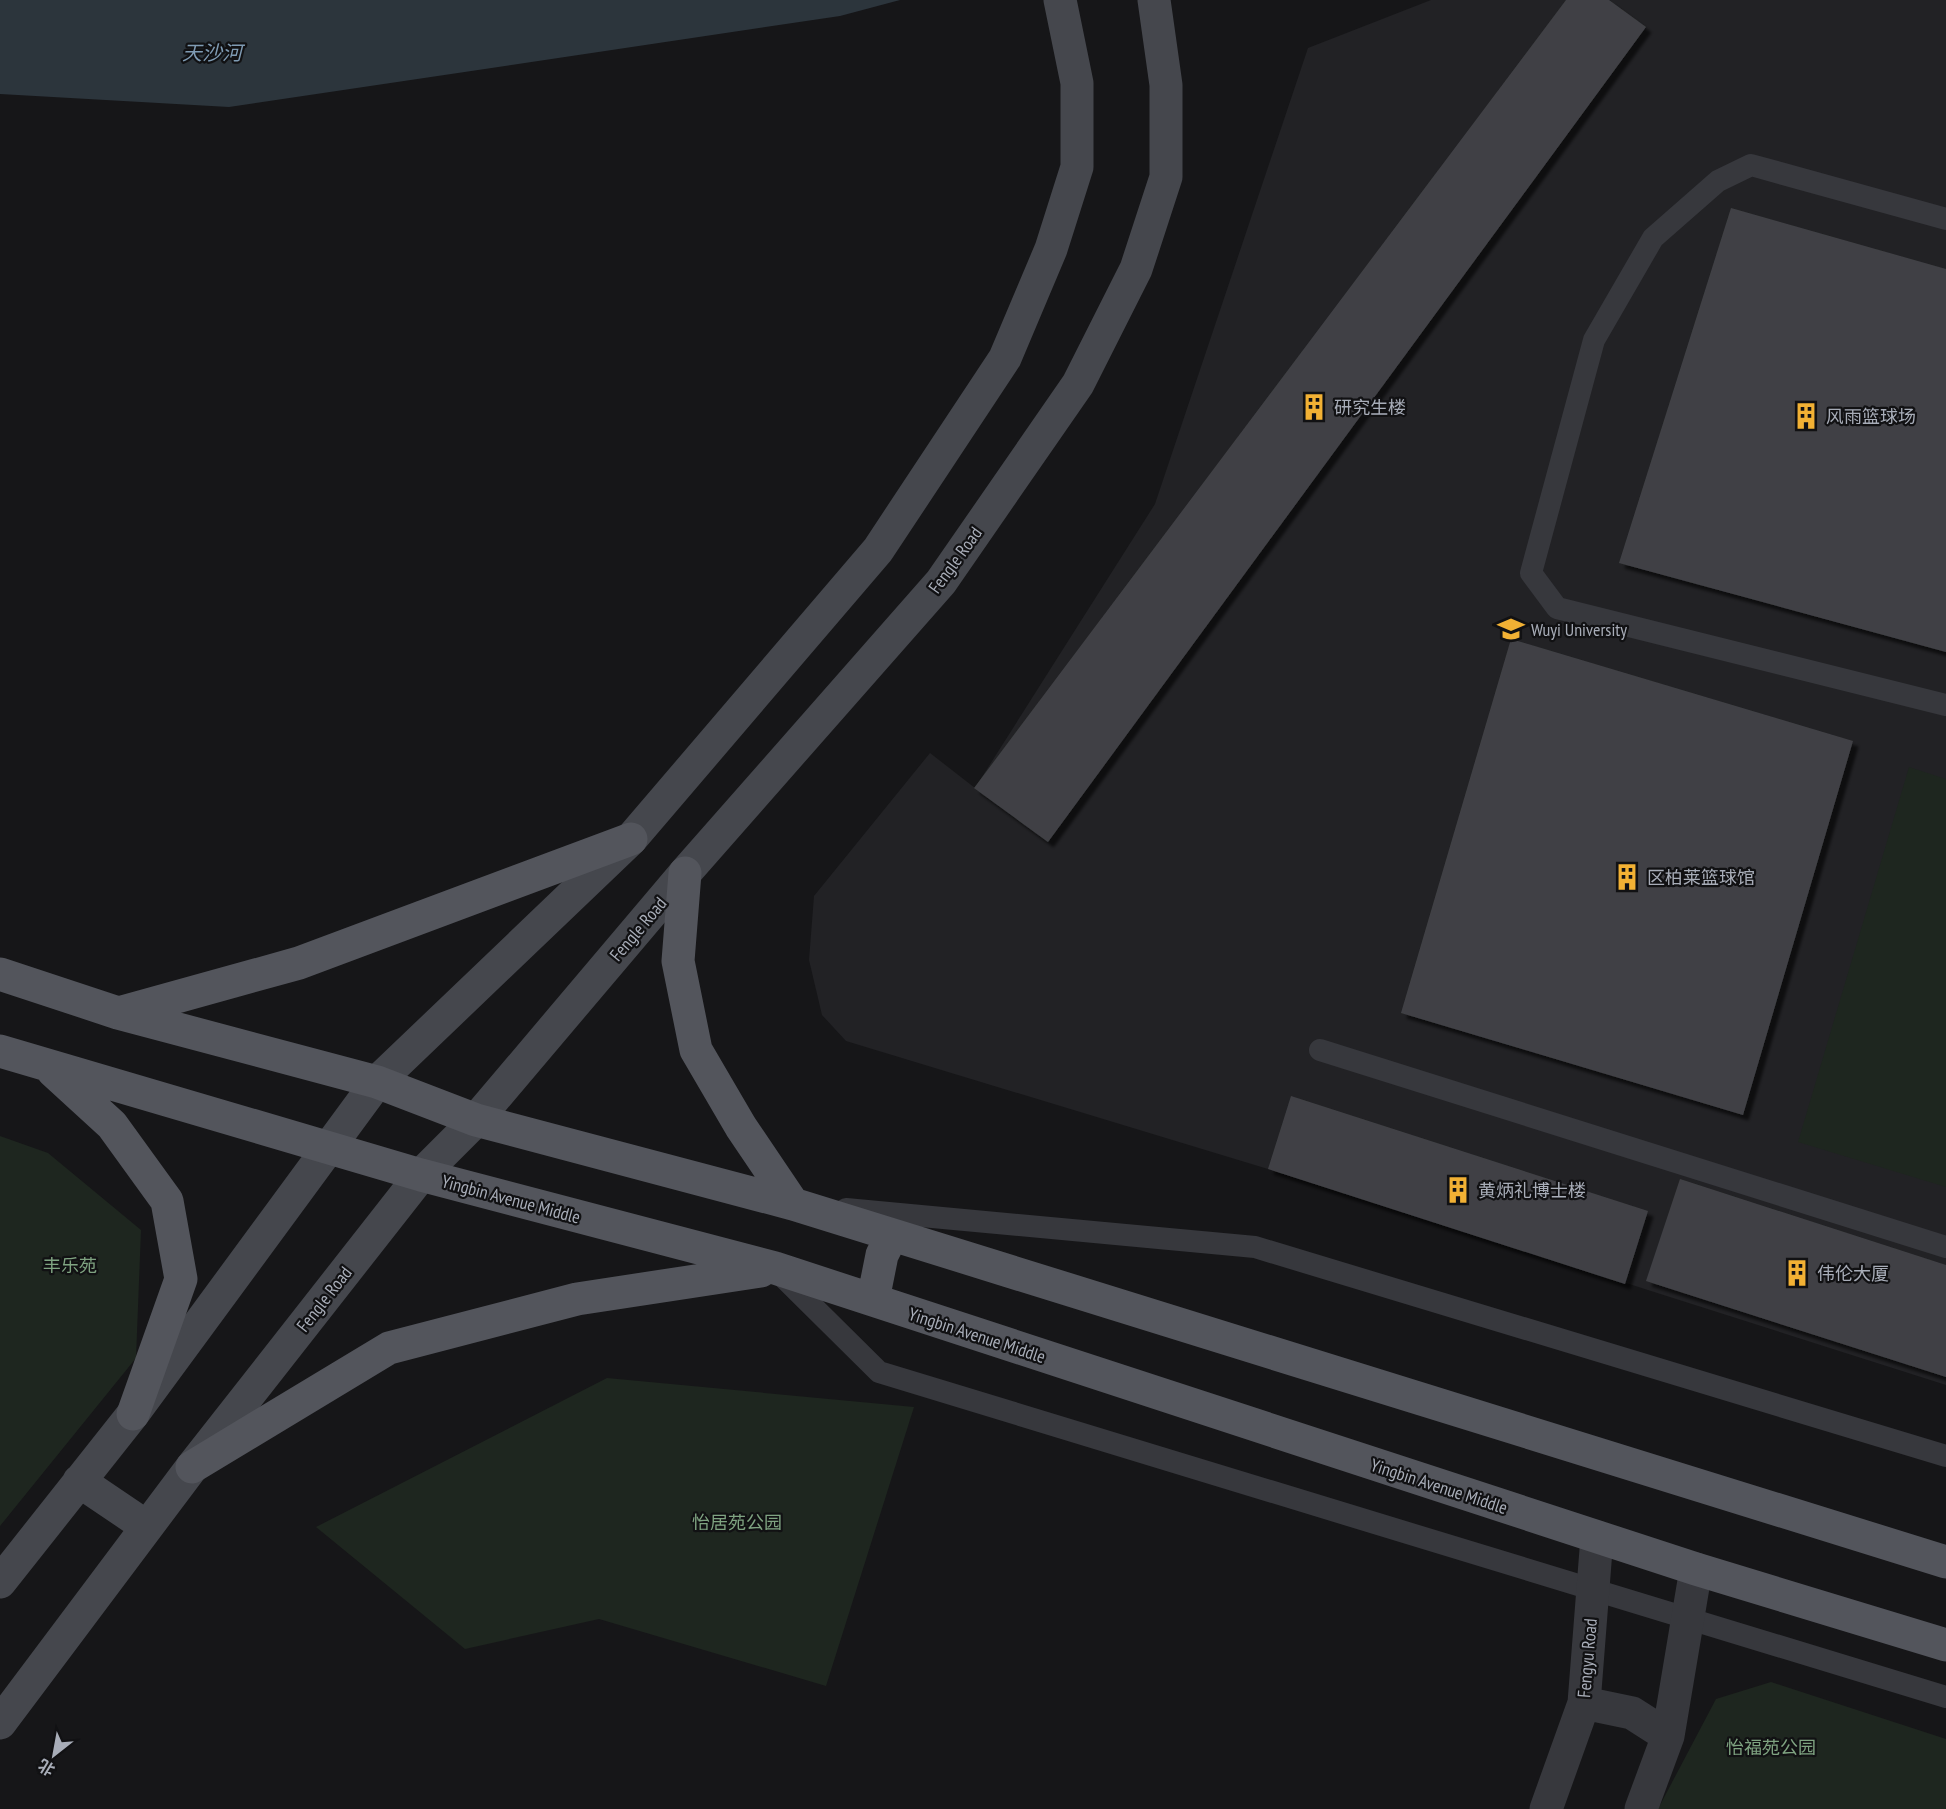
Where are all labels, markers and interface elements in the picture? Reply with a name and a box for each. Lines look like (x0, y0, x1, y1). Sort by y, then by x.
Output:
water label: 天沙河 (182, 40, 246, 66)
building icon: 研究生楼 (1299, 392, 1329, 422)
place label: 研究生楼 (1334, 396, 1406, 419)
building icon: 风雨篮球场 (1791, 401, 1821, 431)
place label: 风雨篮球场 (1826, 405, 1916, 428)
street label: Fengle Road (923, 522, 987, 598)
school or university icon: Wuyi University (1496, 614, 1526, 644)
place label: Wuyi University (1531, 618, 1627, 641)
building icon: 区柏莱篮球馆 (1612, 862, 1642, 892)
place label: 区柏莱篮球馆 (1647, 866, 1755, 889)
street label: Fengle Road (605, 892, 671, 966)
street label: Yingbin Avenue Middle (439, 1169, 583, 1229)
building icon: 黄炳礼博士楼 (1443, 1175, 1473, 1205)
place label: 黄炳礼博士楼 (1478, 1179, 1586, 1202)
park label: 丰乐苑 (43, 1254, 97, 1277)
building icon: 伟伦大厦 (1782, 1258, 1812, 1288)
street label: Fengle Road (291, 1262, 357, 1336)
place label: 伟伦大厦 (1817, 1262, 1889, 1285)
street label: Yingbin Avenue Middle (906, 1302, 1048, 1368)
street label: Yingbin Avenue Middle (1368, 1453, 1510, 1519)
park label: 怡居苑公园 (692, 1511, 782, 1534)
street label: Fengyu Road (1572, 1617, 1602, 1699)
north arrow (24, 1725, 84, 1785)
park label: 怡福苑公园 (1726, 1736, 1816, 1759)
text: 北 (34, 1755, 58, 1781)

